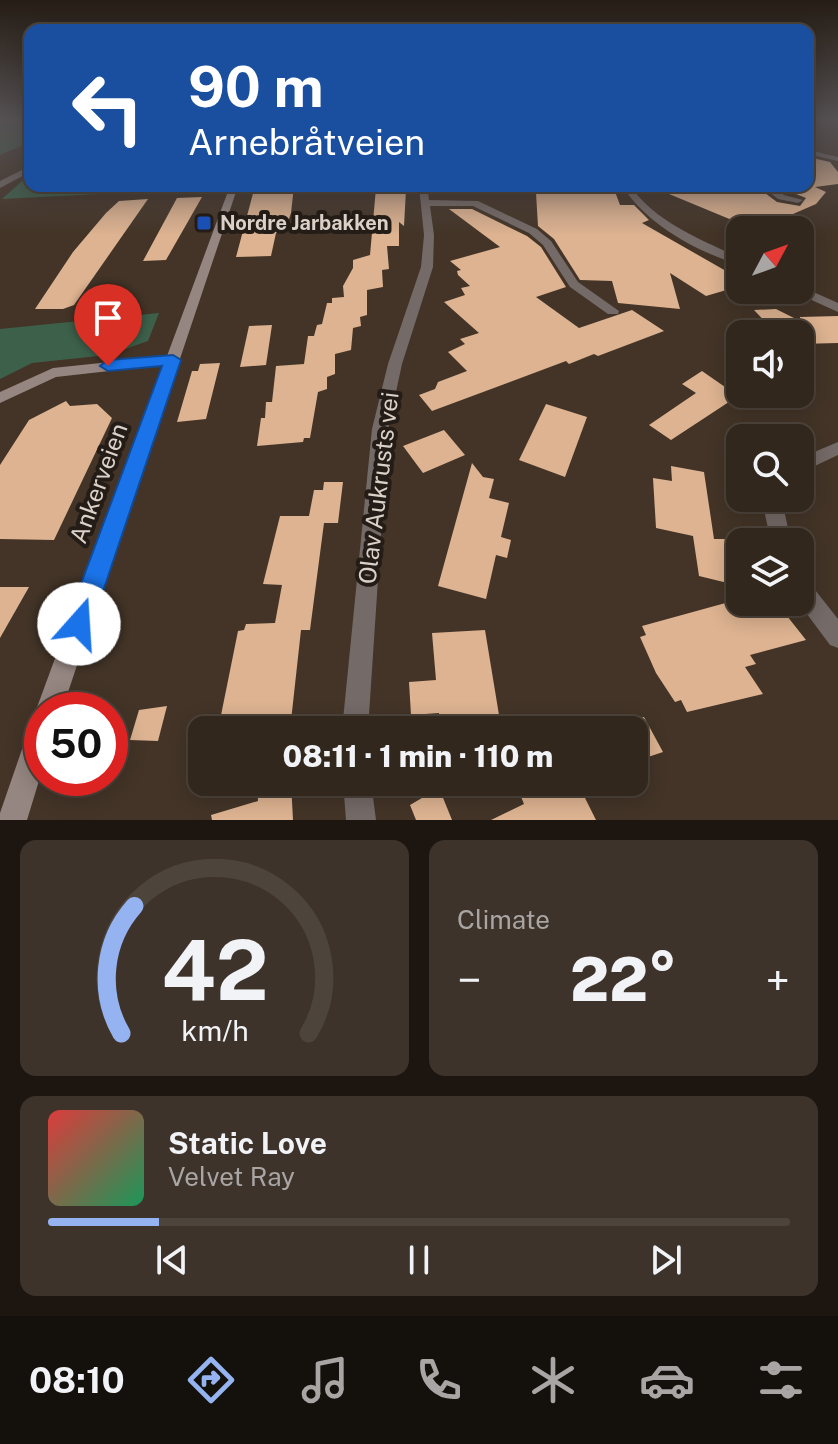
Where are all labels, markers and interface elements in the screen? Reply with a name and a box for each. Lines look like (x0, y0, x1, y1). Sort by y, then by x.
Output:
text: 90 m (188, 54, 324, 120)
icon: left (56, 56, 160, 160)
text: Arnebråtveien (188, 121, 425, 163)
place label: Nordre Jarbakken (220, 211, 389, 235)
marker: Nordre Jarbakken (195, 214, 213, 232)
north arrow (726, 216, 814, 304)
map controls (726, 216, 814, 616)
pin (74, 284, 142, 366)
icon: arrive (86, 296, 130, 340)
button: sound (726, 320, 814, 408)
street label: Olav Aukrusts vei (352, 390, 404, 586)
street label: Ankerveien (63, 419, 133, 547)
button: search (726, 424, 814, 512)
button: layers (726, 528, 814, 616)
position arrow (37, 582, 121, 666)
speed limit sign: 50 (24, 692, 128, 796)
text: 08:11 · 1 min · 110 m (283, 738, 553, 774)
text: Climate (457, 904, 550, 935)
text: 42 (161, 921, 268, 1019)
text: 22° (570, 944, 677, 1015)
text: − (457, 954, 481, 1006)
text: + (766, 954, 790, 1006)
text: km/h (181, 1014, 248, 1047)
text: Static Love (168, 1125, 327, 1161)
text: Velvet Ray (168, 1161, 295, 1192)
icon: previous (150, 1238, 194, 1282)
icon: pause (397, 1238, 441, 1282)
icon: next (644, 1238, 688, 1282)
icon: directions (183, 1352, 239, 1408)
icon: music (297, 1352, 353, 1408)
icon: phone (411, 1352, 467, 1408)
icon: climate (525, 1352, 581, 1408)
icon: car (639, 1352, 695, 1408)
icon: filters (753, 1352, 809, 1408)
text: 08:10 (29, 1359, 125, 1401)

